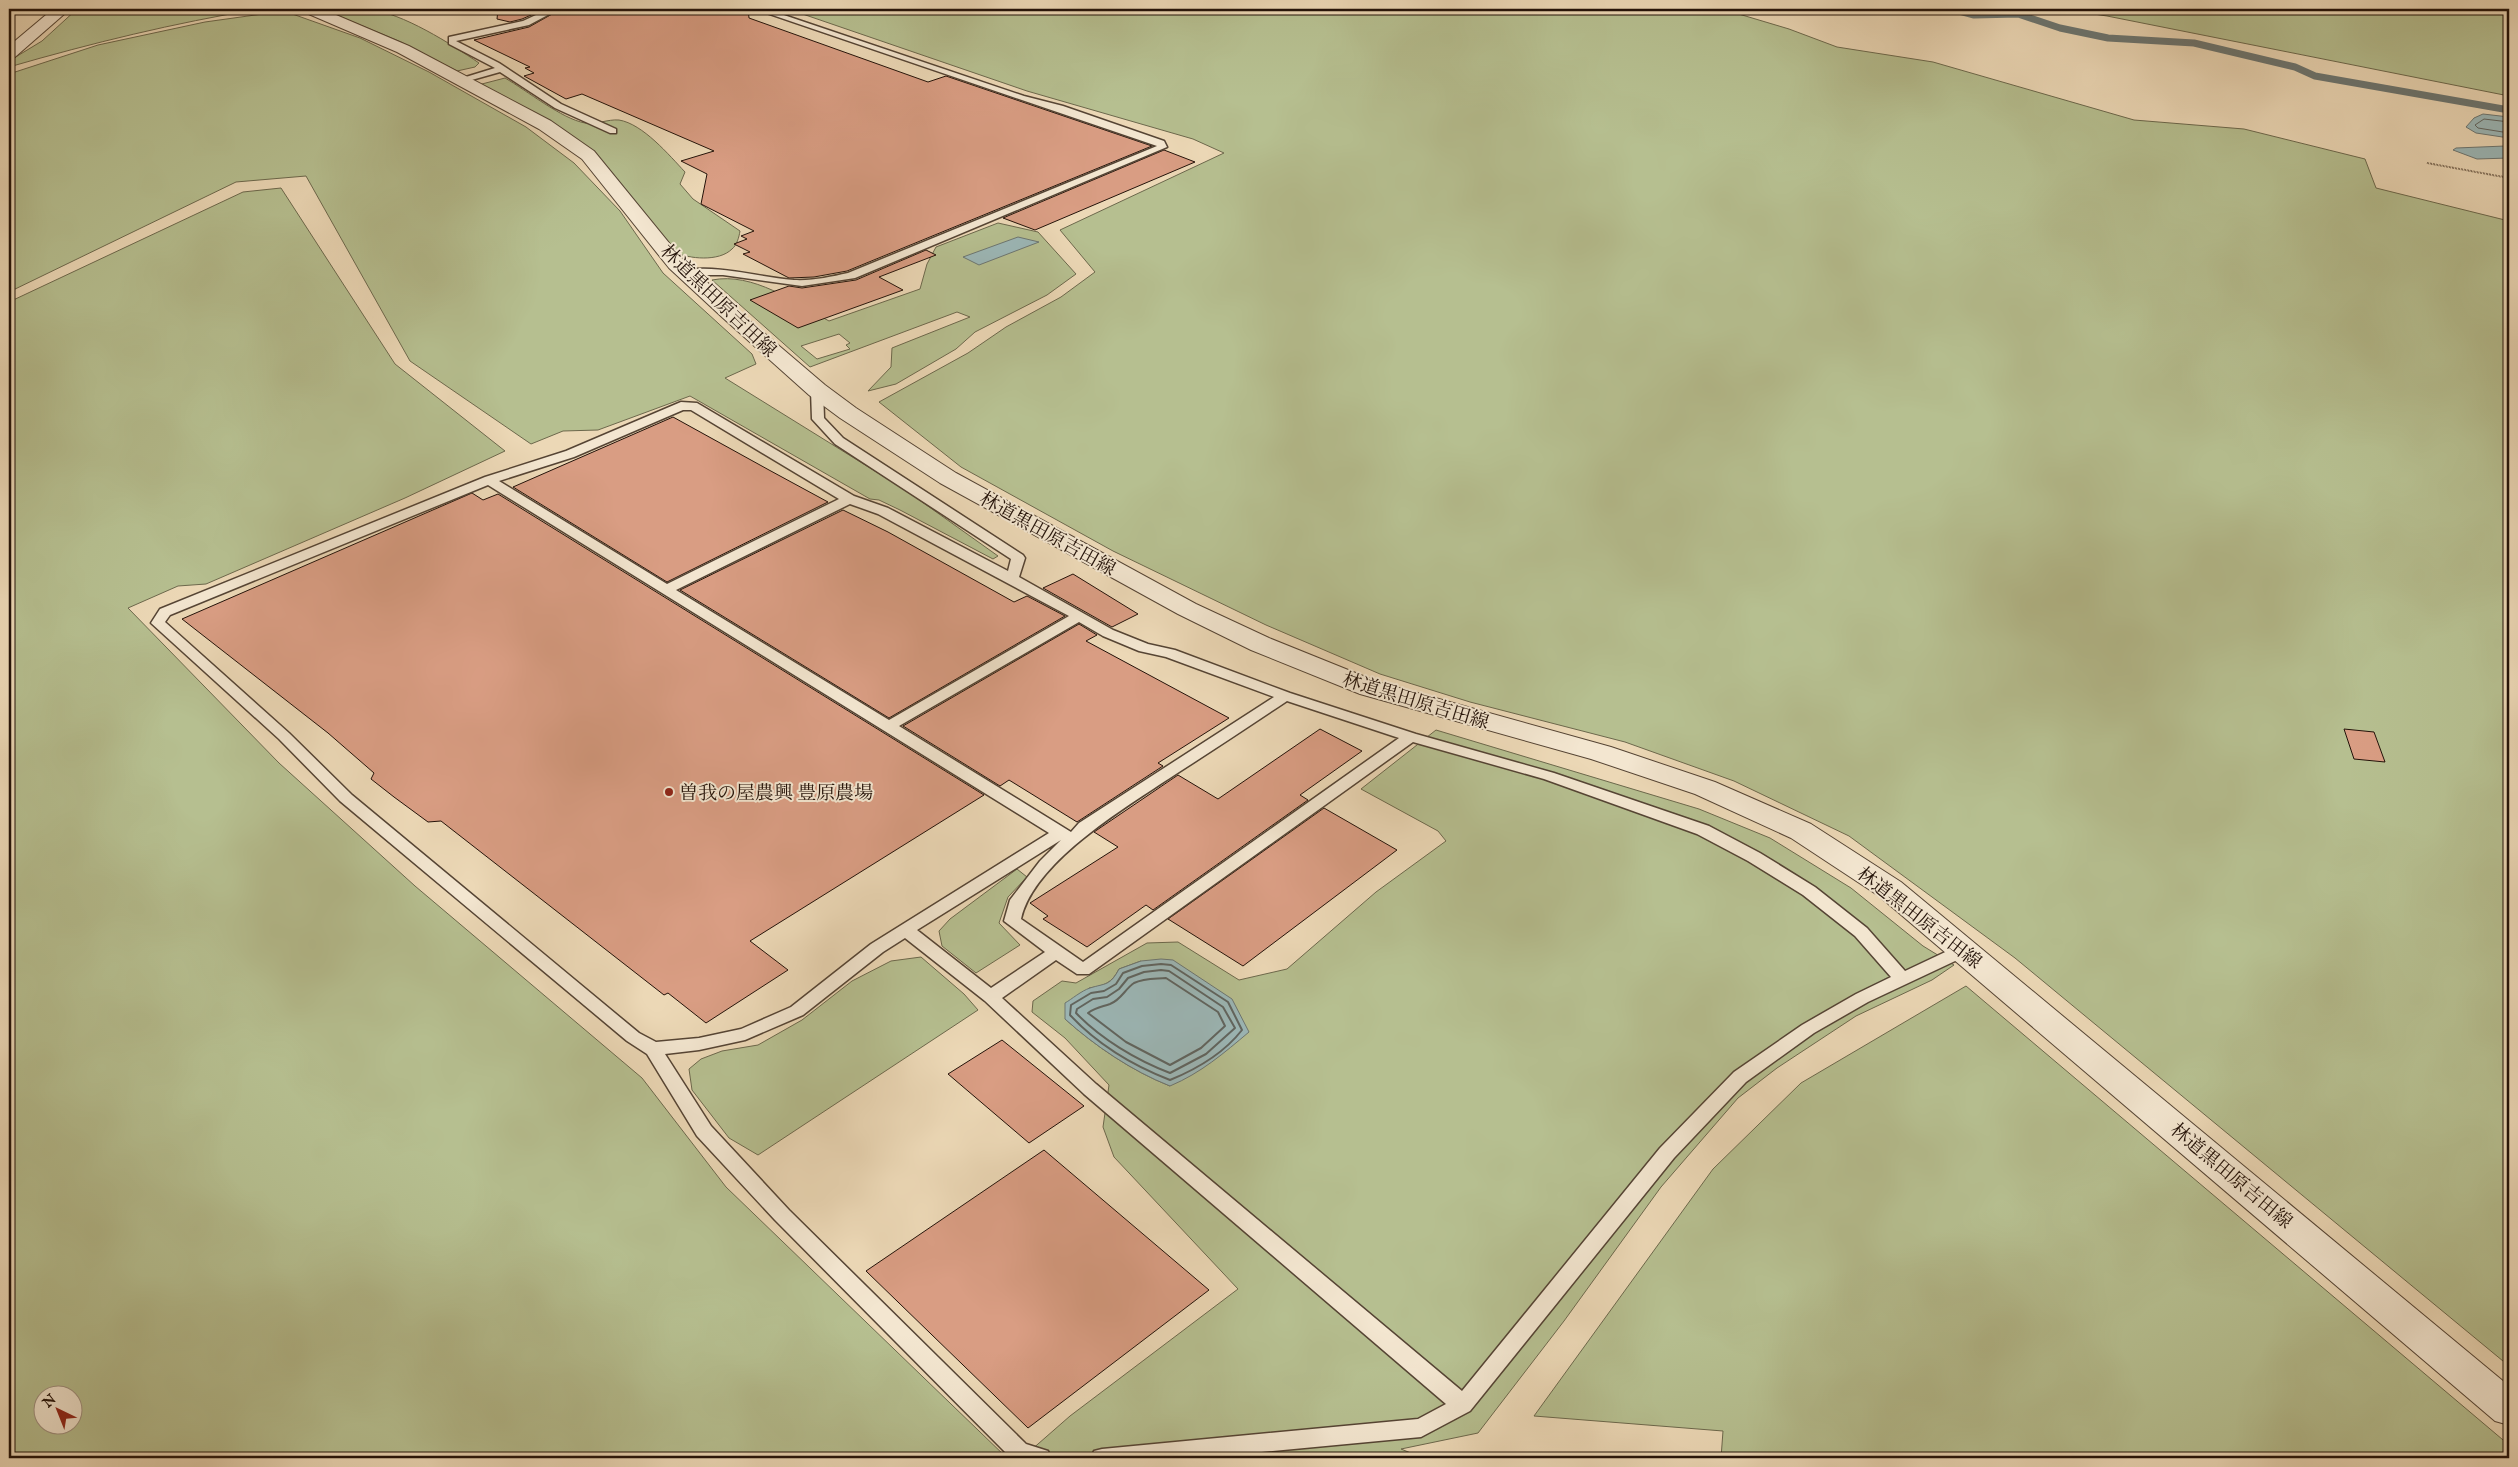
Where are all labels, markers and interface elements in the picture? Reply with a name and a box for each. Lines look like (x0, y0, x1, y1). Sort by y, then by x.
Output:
street label: 林道黒田原吉田線 (655, 240, 781, 363)
street label: 林道黒田原吉田線 (975, 487, 1119, 582)
street label: 林道黒田原吉田線 (1339, 668, 1492, 736)
place label: 曽我の屋農興 豊原農場 (679, 782, 873, 806)
marker: 曽我の屋農興 豊原農場 (663, 786, 675, 798)
street label: 林道黒田原吉田線 (1851, 862, 1986, 975)
street label: 林道黒田原吉田線 (2165, 1118, 2297, 1235)
north arrow (32, 1384, 82, 1434)
text: N (39, 1391, 60, 1413)

